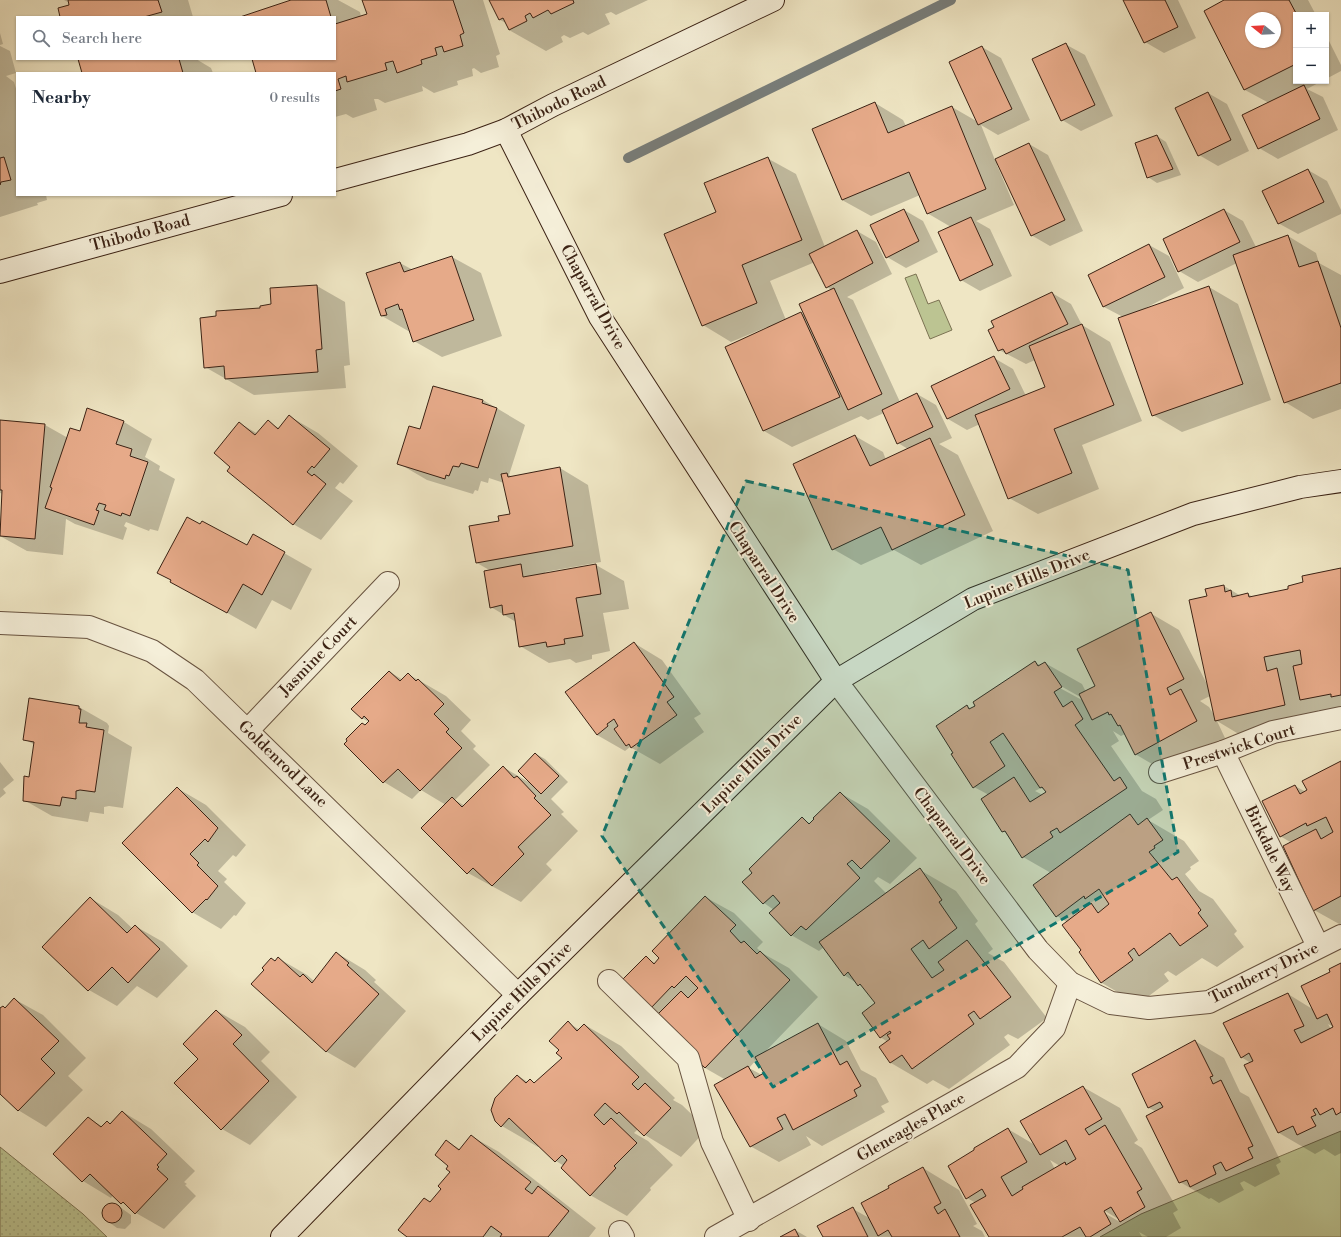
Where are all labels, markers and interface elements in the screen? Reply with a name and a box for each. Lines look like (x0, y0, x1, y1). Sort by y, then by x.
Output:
north arrow (1245, 12, 1281, 48)
map controls (1293, 12, 1329, 84)
button: + (1293, 12, 1329, 48)
search box (16, 16, 336, 60)
icon: search (30, 27, 52, 49)
text: Search here (62, 29, 142, 48)
button: − (1293, 48, 1329, 84)
street label: Thibodo Road (509, 72, 609, 134)
text: Nearby (32, 87, 91, 109)
text: 0 results (269, 90, 320, 106)
street label: Thibodo Road (88, 210, 192, 256)
street label: Chaparral Drive (556, 241, 630, 353)
street label: Chaparral Drive (724, 518, 804, 626)
street label: Lupine Hills Drive (961, 545, 1093, 613)
street label: Jasmine Court (274, 611, 362, 701)
street label: Lupine Hills Drive (698, 710, 806, 818)
street label: Goldenrod Lane (234, 716, 332, 812)
street label: Prestwick Court (1180, 719, 1298, 775)
street label: Chaparral Drive (909, 783, 995, 889)
street label: Birkdale Way (1240, 801, 1300, 896)
street label: Lupine Hills Drive (468, 938, 576, 1046)
street label: Turnberry Drive (1206, 938, 1322, 1008)
street label: Gleneagles Place (853, 1088, 969, 1166)

